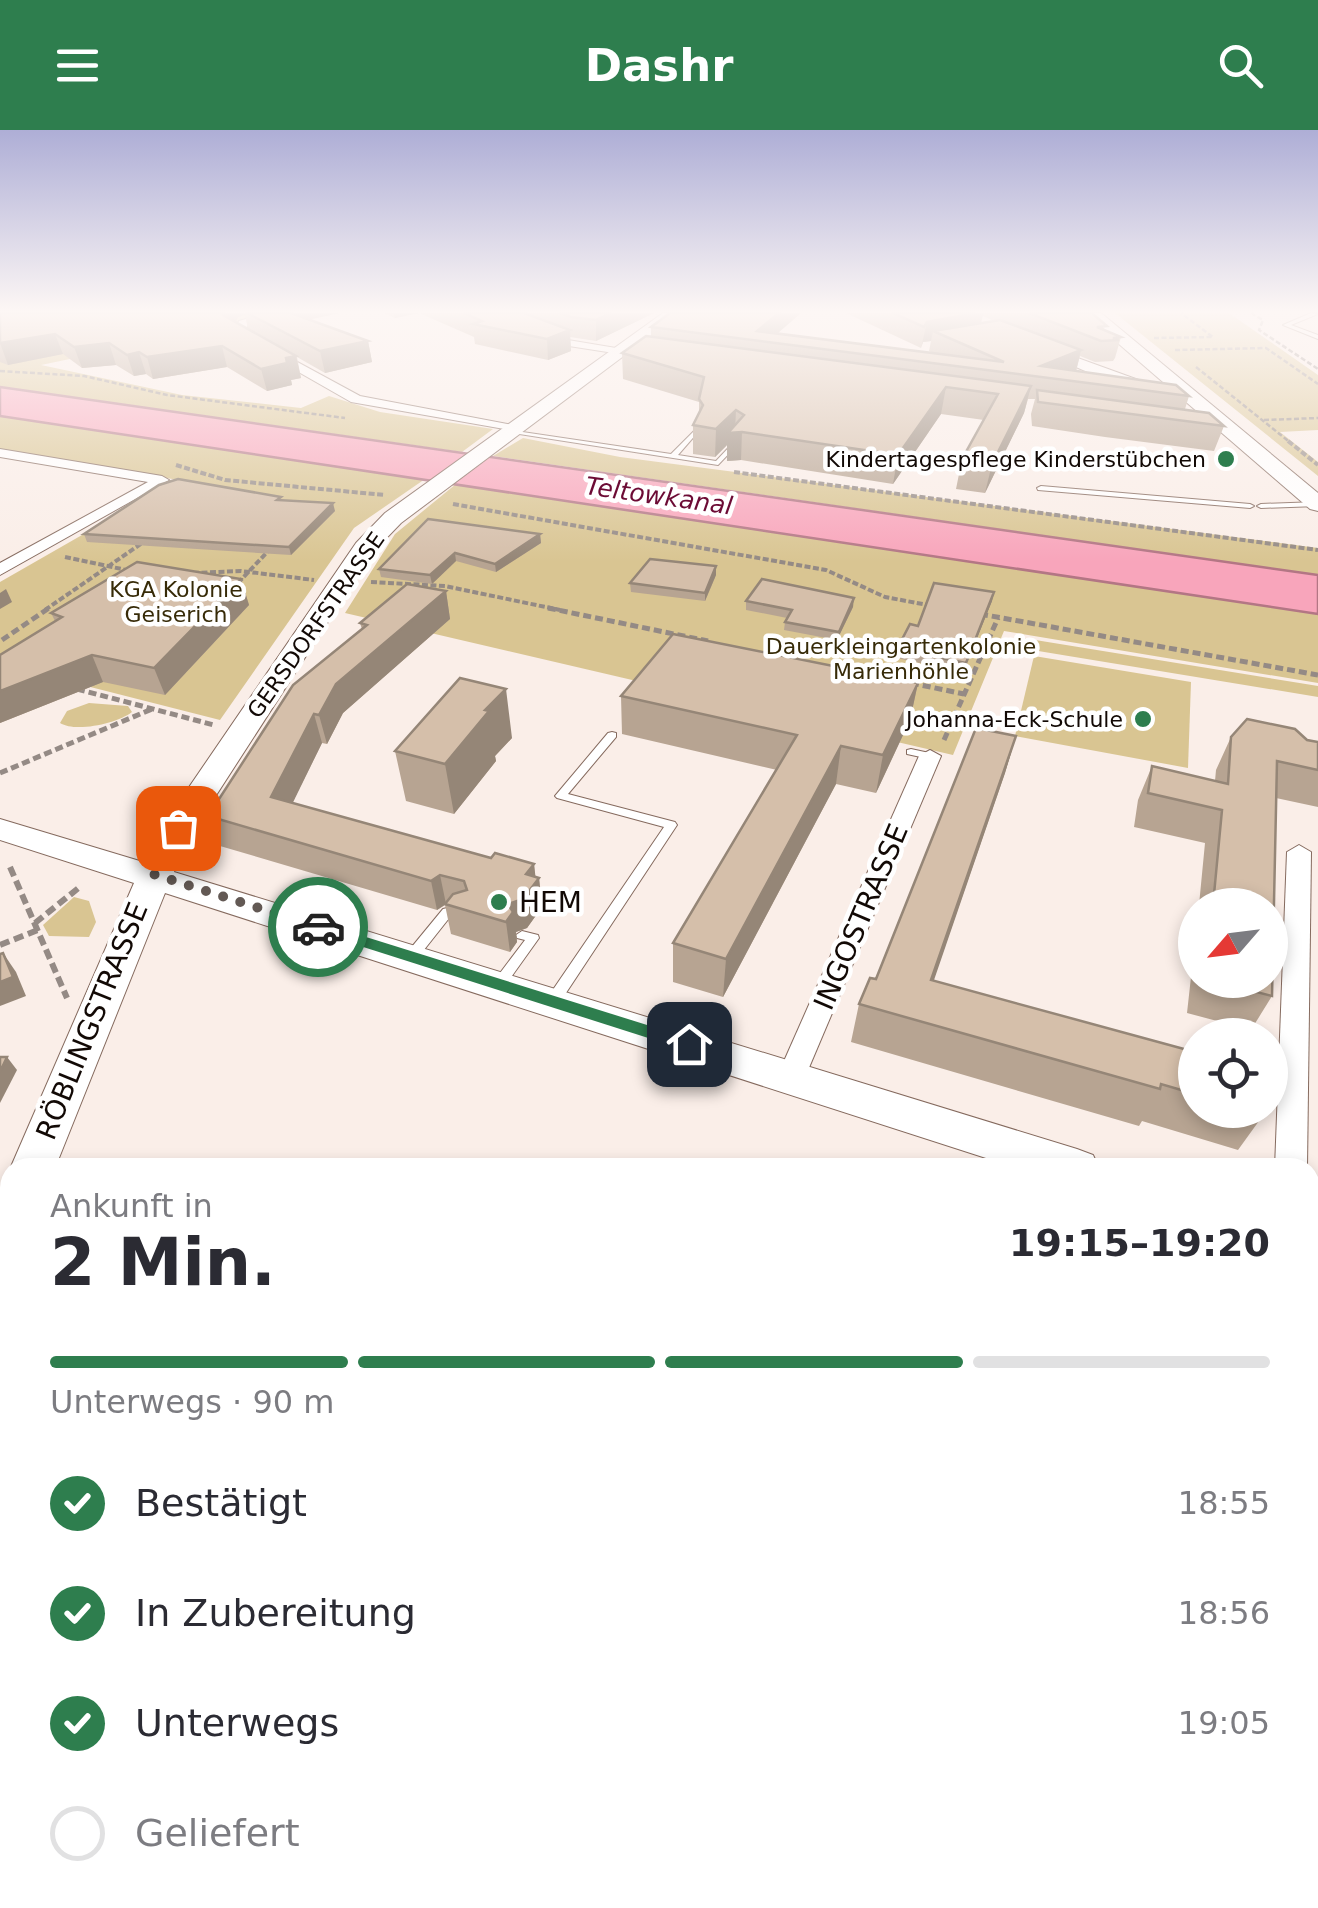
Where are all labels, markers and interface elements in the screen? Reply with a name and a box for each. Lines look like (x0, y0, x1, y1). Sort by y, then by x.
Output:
icon: menu (50, 38, 105, 93)
icon: search (1213, 38, 1268, 93)
text: Dashr (585, 39, 733, 92)
place label: Kindertagespflege Kinderstübchen (826, 447, 1206, 472)
marker: Kindertagespflege Kinderstübchen (1215, 448, 1237, 470)
water label: Teltowkanal (584, 471, 734, 521)
street label: GERSDORFSTRASSE (242, 527, 390, 723)
park label: KGA Kolonie Geiserich (109, 577, 243, 627)
park label: Dauerkleingartenkolonie Marienhöhle (766, 634, 1036, 684)
place label: Johanna-Eck-Schule (904, 707, 1123, 732)
marker: Johanna-Eck-Schule (1132, 708, 1154, 730)
pin (136, 786, 221, 871)
icon: bag (151, 801, 206, 856)
street label: INGOSTRASSE (807, 819, 915, 1015)
courier (268, 877, 368, 977)
place label: HEM (519, 886, 582, 919)
north arrow (1178, 888, 1288, 998)
map controls (1178, 888, 1288, 1128)
marker: HEM (488, 891, 510, 913)
street label: RÖBLINGSTRASSE (28, 897, 155, 1144)
icon: car (291, 900, 346, 955)
pin (647, 1002, 732, 1087)
icon: home (662, 1017, 717, 1072)
button: locate (1178, 1018, 1288, 1128)
text: Ankunft in (50, 1187, 213, 1225)
text: 19:15–19:20 (1009, 1221, 1270, 1265)
text: 2 Min. (50, 1225, 276, 1300)
text: Unterwegs · 90 m (50, 1383, 335, 1421)
icon: check (50, 1476, 105, 1531)
text: Bestätigt (135, 1481, 307, 1525)
text: 18:55 (1178, 1484, 1270, 1522)
icon: check (50, 1586, 105, 1641)
text: In Zubereitung (135, 1591, 416, 1635)
text: 18:56 (1178, 1594, 1270, 1632)
icon: check (50, 1696, 105, 1751)
text: Unterwegs (135, 1701, 339, 1745)
text: 19:05 (1178, 1704, 1270, 1742)
text: Geliefert (135, 1811, 300, 1855)

